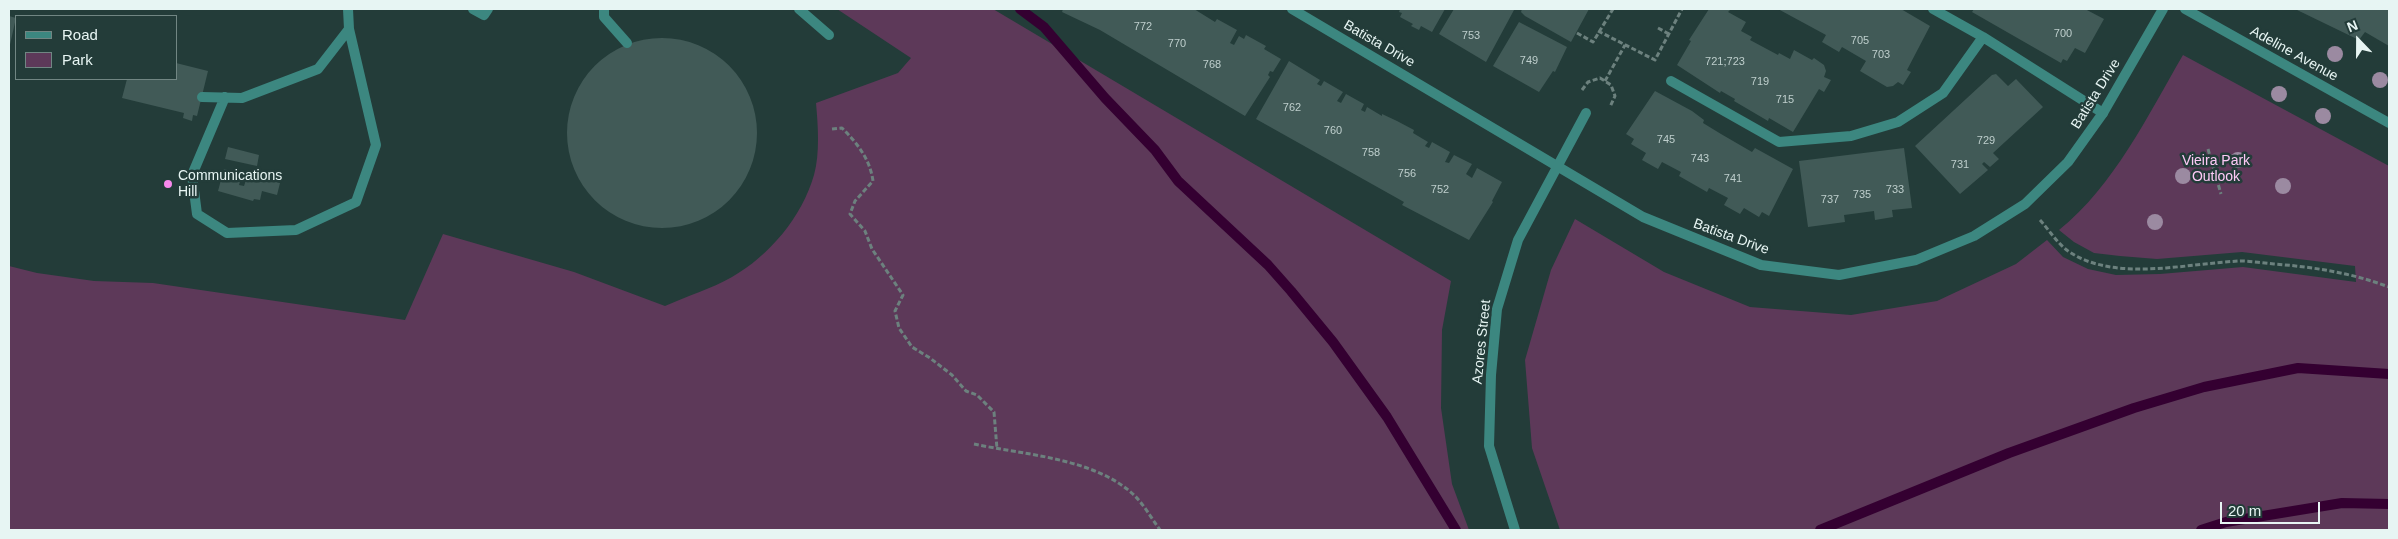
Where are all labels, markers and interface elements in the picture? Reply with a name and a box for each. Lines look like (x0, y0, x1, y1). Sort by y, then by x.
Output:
legend (15, 15, 178, 80)
north arrow (2333, 15, 2383, 65)
street label: Batista Drive (1340, 17, 1418, 71)
text: N (2345, 17, 2360, 35)
house number: 772 (1134, 20, 1152, 34)
street label: Adeline Avenue (2247, 23, 2341, 85)
text: Road (62, 26, 98, 43)
house number: 700 (2054, 27, 2072, 41)
house number: 753 (1462, 29, 1480, 43)
house number: 705 (1851, 34, 1869, 48)
house number: 770 (1168, 37, 1186, 51)
house number: 703 (1872, 48, 1890, 62)
text: Park (62, 51, 93, 68)
house number: 749 (1520, 54, 1538, 68)
house number: 721;723 (1705, 55, 1745, 69)
street label: Batista Drive (2068, 56, 2124, 132)
house number: 768 (1203, 58, 1221, 72)
house number: 719 (1751, 75, 1769, 89)
house number: 715 (1776, 93, 1794, 107)
house number: 762 (1283, 101, 1301, 115)
house number: 760 (1324, 124, 1342, 138)
house number: 745 (1657, 133, 1675, 147)
house number: 729 (1977, 134, 1995, 148)
house number: 758 (1362, 146, 1380, 160)
house number: 743 (1691, 152, 1709, 166)
park label: Vieira Park Outlook (2182, 153, 2250, 186)
house number: 731 (1951, 158, 1969, 172)
house number: 756 (1398, 167, 1416, 181)
place label: Communications Hill (178, 168, 282, 200)
house number: 741 (1724, 172, 1742, 186)
marker: Communications Hill (162, 178, 174, 190)
house number: 752 (1431, 183, 1449, 197)
house number: 733 (1886, 183, 1904, 197)
house number: 735 (1853, 188, 1871, 202)
house number: 737 (1821, 193, 1839, 207)
street label: Batista Drive (1691, 216, 1771, 258)
street label: Azores Street (1469, 299, 1495, 385)
scale bar (2223, 492, 2323, 524)
text: 20 m (2228, 502, 2261, 519)

